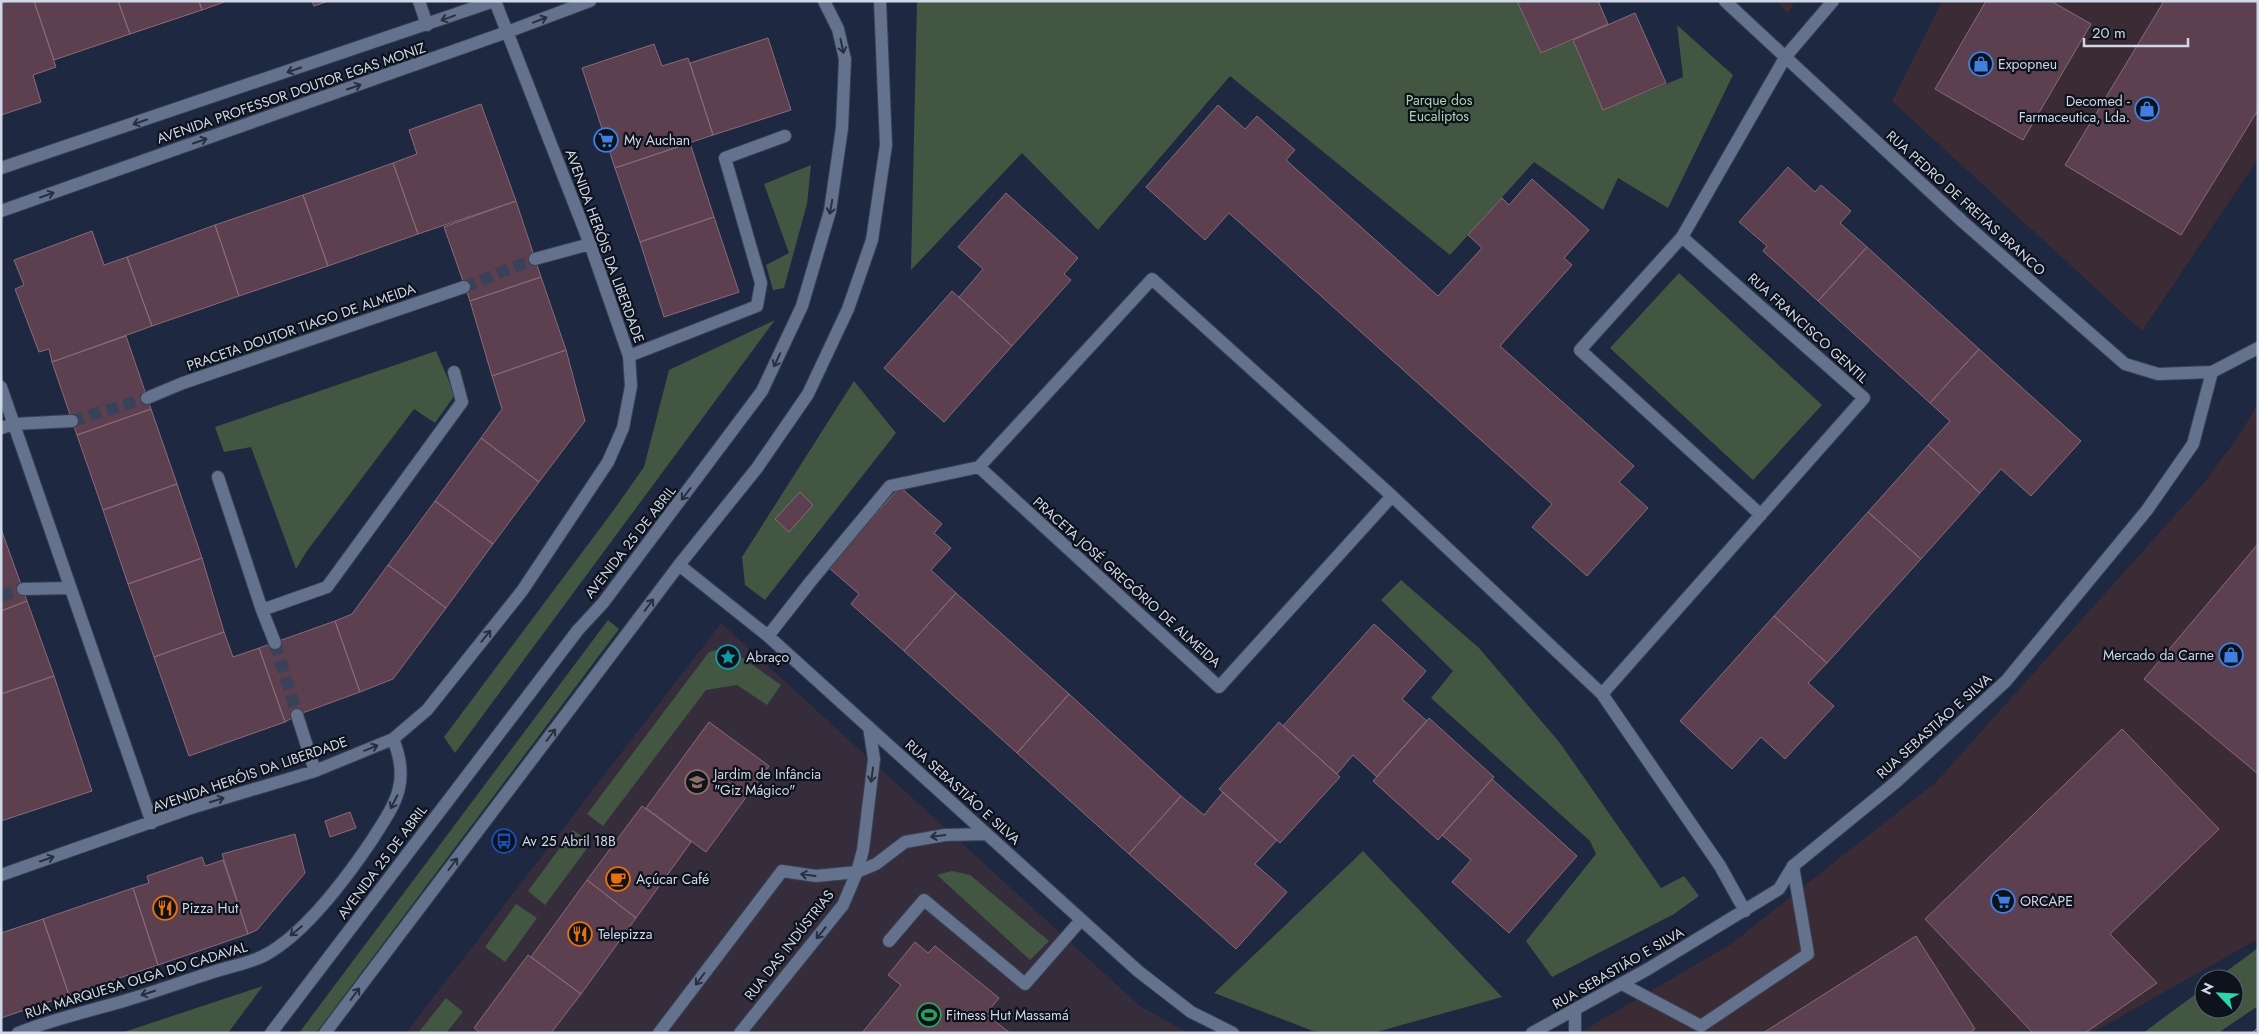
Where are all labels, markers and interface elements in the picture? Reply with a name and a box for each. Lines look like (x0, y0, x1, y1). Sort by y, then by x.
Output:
one-way arrow (441, 14, 456, 23)
one-way arrow (532, 15, 547, 24)
scale bar (2084, 15, 2188, 47)
text: 20 m (2092, 22, 2126, 44)
street label: AVENIDA PROFESSOR DOUTOR EGAS MONIZ (154, 37, 428, 149)
one-way arrow (838, 37, 847, 53)
shop icon: Expopneu (1968, 51, 1994, 77)
place label: Expopneu (1998, 54, 2057, 74)
one-way arrow (287, 66, 302, 75)
one-way arrow (345, 82, 361, 91)
park label: Parque dos Eucaliptos (1406, 90, 1473, 126)
place label: Decomed - Farmaceutica, Lda. (2019, 91, 2130, 127)
shop icon: Decomed - Farmaceutica, Lda. (2134, 96, 2160, 122)
one-way arrow (132, 117, 148, 127)
street label: RUA PEDRO DE FREITAS BRANCO (1882, 126, 2050, 280)
supermarket icon: My Auchan (593, 127, 619, 153)
place label: My Auchan (624, 130, 690, 150)
one-way arrow (192, 136, 208, 145)
street label: AVENIDA HERÓIS DA LIBERDADE (561, 146, 649, 346)
one-way arrow (39, 190, 54, 199)
one-way arrow (825, 199, 835, 215)
street label: RUA FRANCISCO GENTIL (1743, 268, 1873, 388)
street label: PRACETA DOUTOR TIAGO DE ALMEIDA (184, 278, 419, 376)
one-way arrow (772, 352, 781, 367)
street label: AVENIDA 25 DE ABRIL (580, 481, 681, 602)
one-way arrow (681, 487, 692, 500)
street label: PRACETA JOSÉ GREGÓRIO DE ALMEIDA (1029, 492, 1226, 672)
one-way arrow (644, 598, 654, 612)
one-way arrow (480, 630, 491, 643)
shop icon: Mercado da Carne (2218, 642, 2244, 668)
place icon: Abraço (715, 644, 741, 670)
place label: Mercado da Carne (2103, 645, 2214, 665)
place label: Abraço (746, 647, 789, 667)
street label: RUA SEBASTIÃO E SILVA (1872, 668, 1997, 783)
one-way arrow (546, 728, 556, 742)
street label: AVENIDA HERÓIS DA LIBERDADE (150, 731, 350, 817)
street label: RUA SEBASTIÃO E SILVA (901, 735, 1026, 850)
one-way arrow (363, 743, 378, 752)
place label: Jardim de Infância "Giz Mágico" (712, 764, 821, 800)
one-way arrow (867, 766, 877, 782)
school or university icon: Jardim de Infância "Giz Mágico" (684, 769, 710, 795)
one-way arrow (209, 794, 225, 804)
one-way arrow (389, 795, 399, 810)
street label: AVENIDA 25 DE ABRIL (333, 800, 432, 923)
bus stop icon: Av 25 Abril 18B (491, 828, 517, 854)
place label: Av 25 Abril 18B (522, 831, 616, 851)
one-way arrow (931, 831, 947, 841)
one-way arrow (39, 854, 55, 863)
one-way arrow (448, 857, 458, 871)
cafe icon: Açúcar Café (605, 866, 631, 892)
place label: Açúcar Café (636, 869, 709, 889)
one-way arrow (801, 869, 817, 879)
street label: RUA DAS INDÚSTRIAS (740, 885, 839, 1004)
supermarket icon: ORCAPE (1990, 888, 2016, 914)
place label: ORCAPE (2020, 891, 2073, 911)
restaurant icon: Pizza Hut (152, 895, 178, 921)
place label: Pizza Hut (182, 898, 239, 918)
restaurant icon: Telepizza (567, 921, 593, 947)
street label: RUA SEBASTIÃO E SILVA (1549, 922, 1688, 1014)
place label: Telepizza (598, 924, 652, 944)
one-way arrow (290, 925, 303, 936)
one-way arrow (815, 926, 826, 939)
street label: RUA MARQUESA OLGA DO CADAVAL (22, 936, 250, 1023)
north arrow (2194, 969, 2244, 1019)
one-way arrow (695, 972, 705, 986)
text: N (2196, 979, 2219, 998)
one-way arrow (349, 988, 360, 1001)
one-way arrow (141, 989, 156, 998)
sports icon: Fitness Hut Massamá (916, 1002, 942, 1028)
place label: Fitness Hut Massamá (946, 1005, 1069, 1025)

